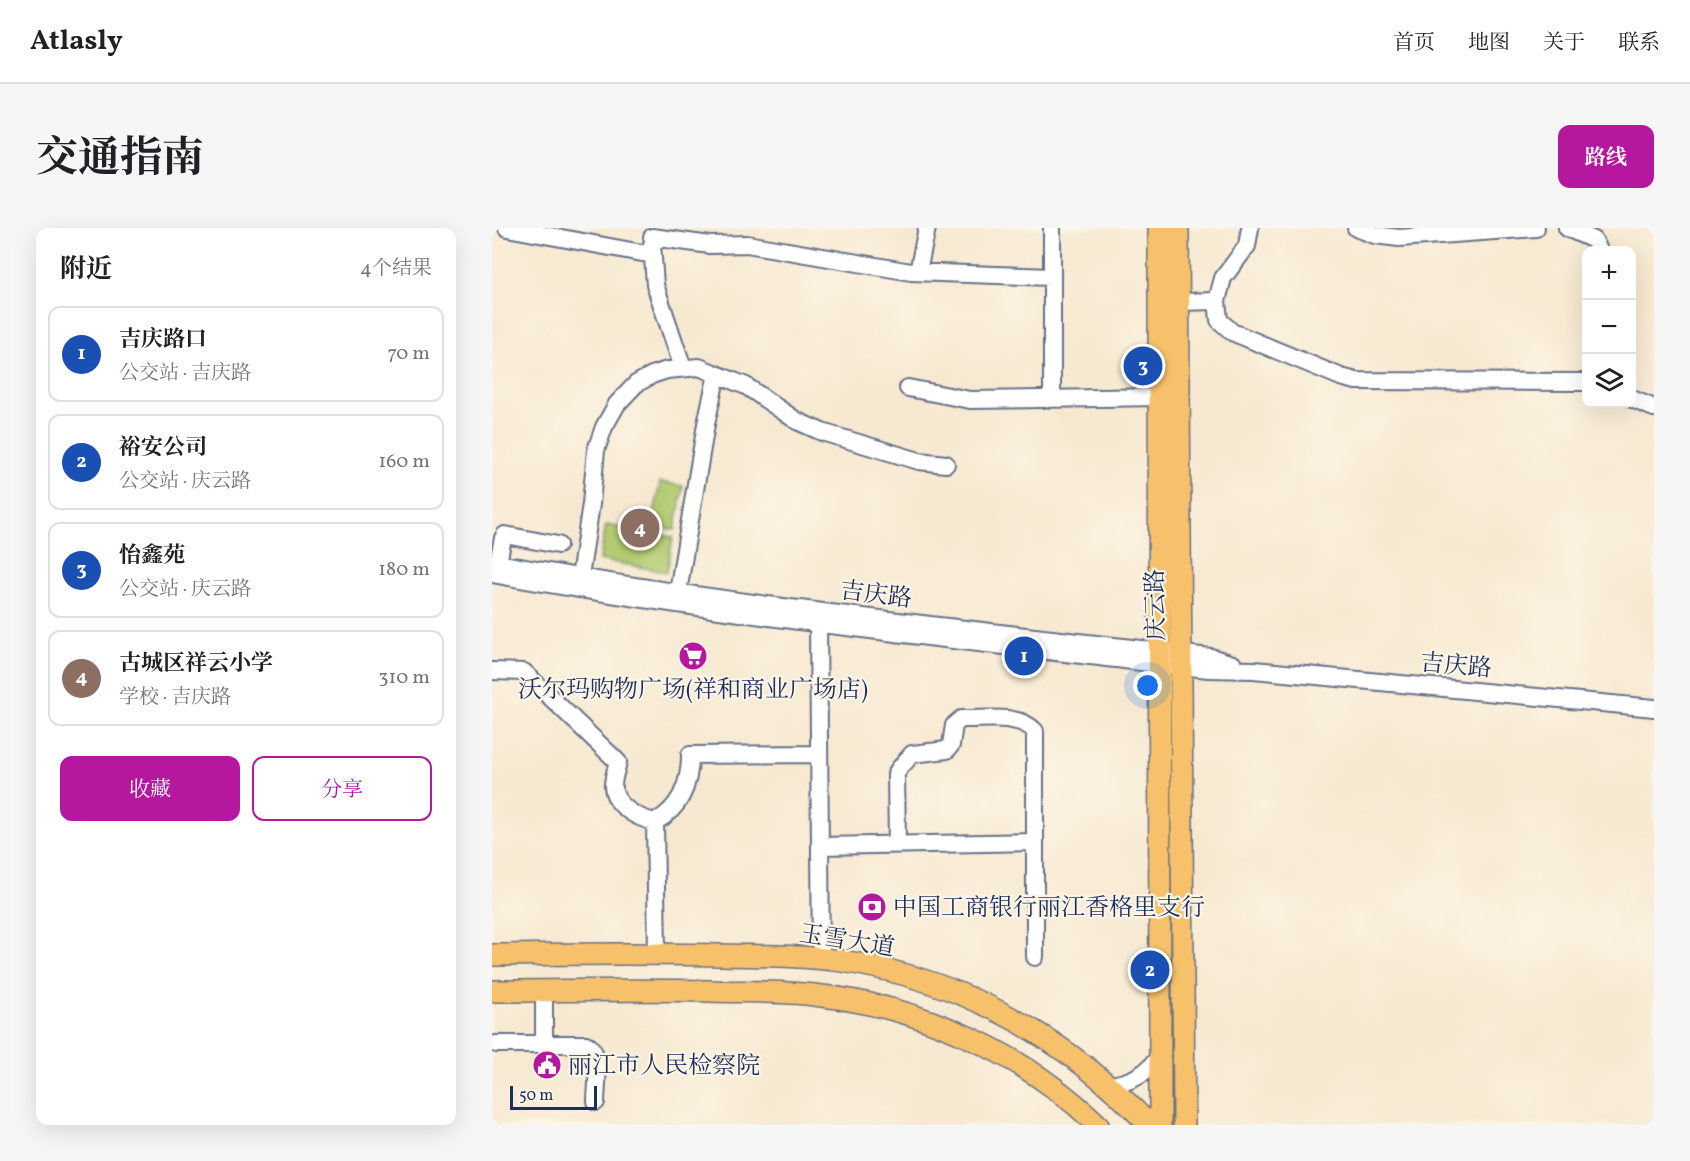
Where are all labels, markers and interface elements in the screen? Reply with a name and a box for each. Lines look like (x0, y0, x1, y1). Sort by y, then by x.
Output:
text: Atlasly (30, 22, 123, 61)
text: 首页 (1393, 29, 1435, 58)
text: 地图 (1468, 29, 1510, 58)
text: 关于 (1543, 29, 1585, 58)
text: 联系 (1618, 29, 1660, 58)
button: 路线 (1558, 125, 1654, 188)
text: 交通指南 (36, 131, 204, 190)
map controls (1582, 246, 1636, 408)
button: + (1582, 246, 1636, 300)
text: 附近 (60, 252, 112, 288)
text: 4个结果 (360, 255, 432, 283)
button: − (1582, 300, 1636, 354)
text: 吉庆路口 (119, 325, 207, 356)
text: 1 (77, 340, 86, 368)
text: 70 m (387, 340, 430, 368)
pin: 3 (1124, 344, 1162, 388)
button: layers (1582, 354, 1636, 408)
text: 公交站 · 吉庆路 (119, 360, 251, 388)
text: 裕安公司 (119, 433, 207, 464)
text: 2 (76, 448, 87, 476)
text: 160 m (378, 448, 430, 476)
text: 公交站 · 庆云路 (119, 468, 251, 496)
pin: 4 (620, 506, 660, 550)
text: 怡鑫苑 (119, 541, 185, 572)
text: 3 (76, 556, 87, 584)
text: 180 m (378, 556, 430, 584)
street label: 庆云路 (1139, 569, 1175, 641)
street label: 吉庆路 (838, 575, 914, 617)
text: 公交站 · 庆云路 (119, 576, 251, 604)
pin: 1 (1004, 634, 1044, 678)
supermarket icon: 沃尔玛购物广场(祥和商业广场店) (677, 640, 709, 672)
street label: 吉庆路 (1418, 647, 1493, 687)
text: 古城区祥云小学 (119, 649, 273, 680)
text: 4 (75, 664, 88, 692)
text: 310 m (378, 664, 430, 692)
your location (1133, 671, 1162, 700)
place label: 沃尔玛购物广场(祥和商业广场店) (518, 674, 868, 708)
text: 学校 · 吉庆路 (119, 684, 231, 712)
button: 收藏 (60, 756, 240, 821)
button: 分享 (252, 756, 432, 821)
bank icon: 中国工商银行丽江香格里支行 (856, 891, 888, 923)
place label: 中国工商银行丽江香格里支行 (893, 892, 1205, 926)
street label: 玉雪大道 (797, 918, 897, 966)
pin: 2 (1130, 948, 1170, 992)
public building icon: 丽江市人民检察院 (531, 1049, 563, 1081)
place label: 丽江市人民检察院 (568, 1050, 760, 1084)
scale bar (510, 1083, 597, 1110)
text: 50 m (519, 1085, 553, 1107)

